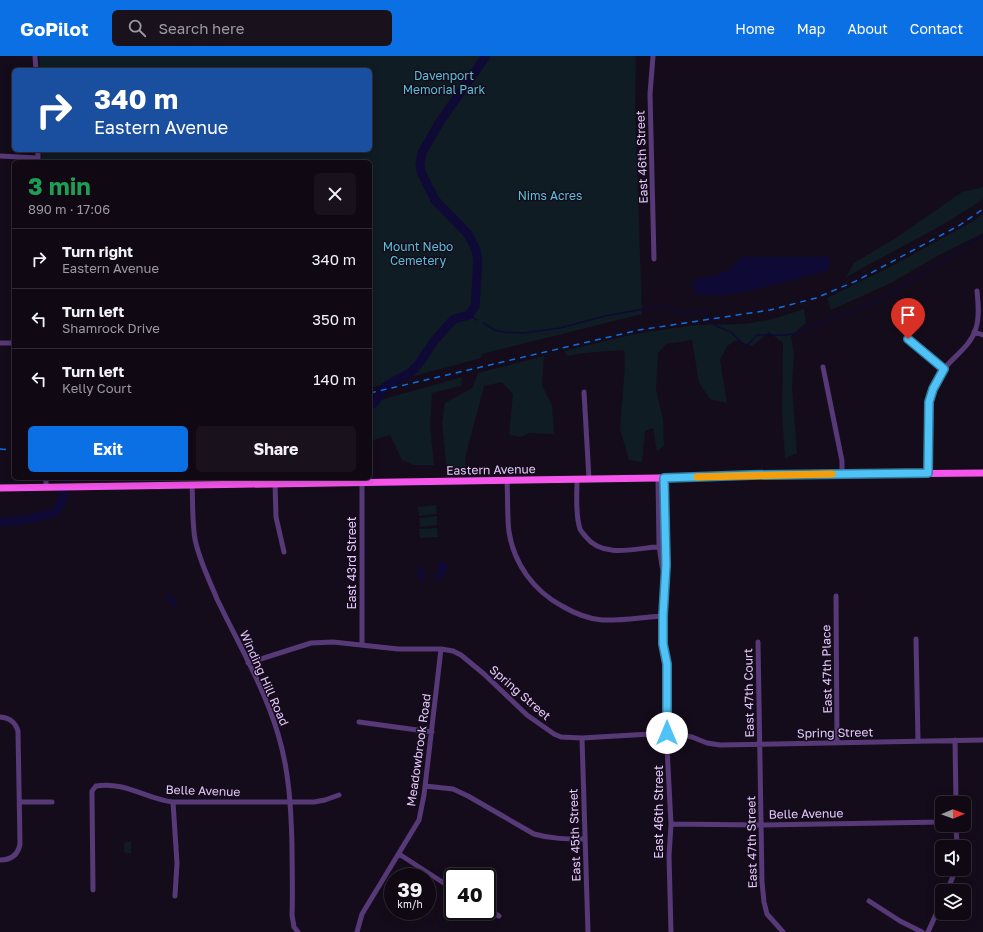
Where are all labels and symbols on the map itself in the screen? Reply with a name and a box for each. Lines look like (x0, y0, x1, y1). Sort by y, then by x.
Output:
park label: Davenport Memorial Park (403, 68, 486, 97)
street label: East 46th Street (632, 110, 651, 204)
park label: Nims Acres (518, 188, 582, 203)
park label: Mount Nebo Cemetery (383, 239, 453, 268)
pin (891, 298, 925, 339)
street label: Eastern Avenue (446, 461, 536, 478)
street label: East 43rd Street (344, 516, 359, 609)
street label: East 47th Place (818, 624, 835, 714)
street label: Winding Hill Road (237, 628, 292, 728)
street label: East 47th Court (740, 648, 757, 738)
street label: Spring Street (487, 662, 554, 723)
street label: Meadowbrook Road (403, 693, 434, 807)
position arrow (646, 712, 688, 754)
street label: Spring Street (797, 724, 873, 741)
street label: East 46th Street (651, 765, 666, 859)
street label: Belle Avenue (165, 782, 241, 799)
street label: East 45th Street (565, 788, 584, 882)
street label: East 47th Street (743, 795, 760, 888)
north arrow (935, 796, 971, 832)
street label: Belle Avenue (768, 805, 844, 822)
speed limit sign: 40 (444, 868, 496, 920)

